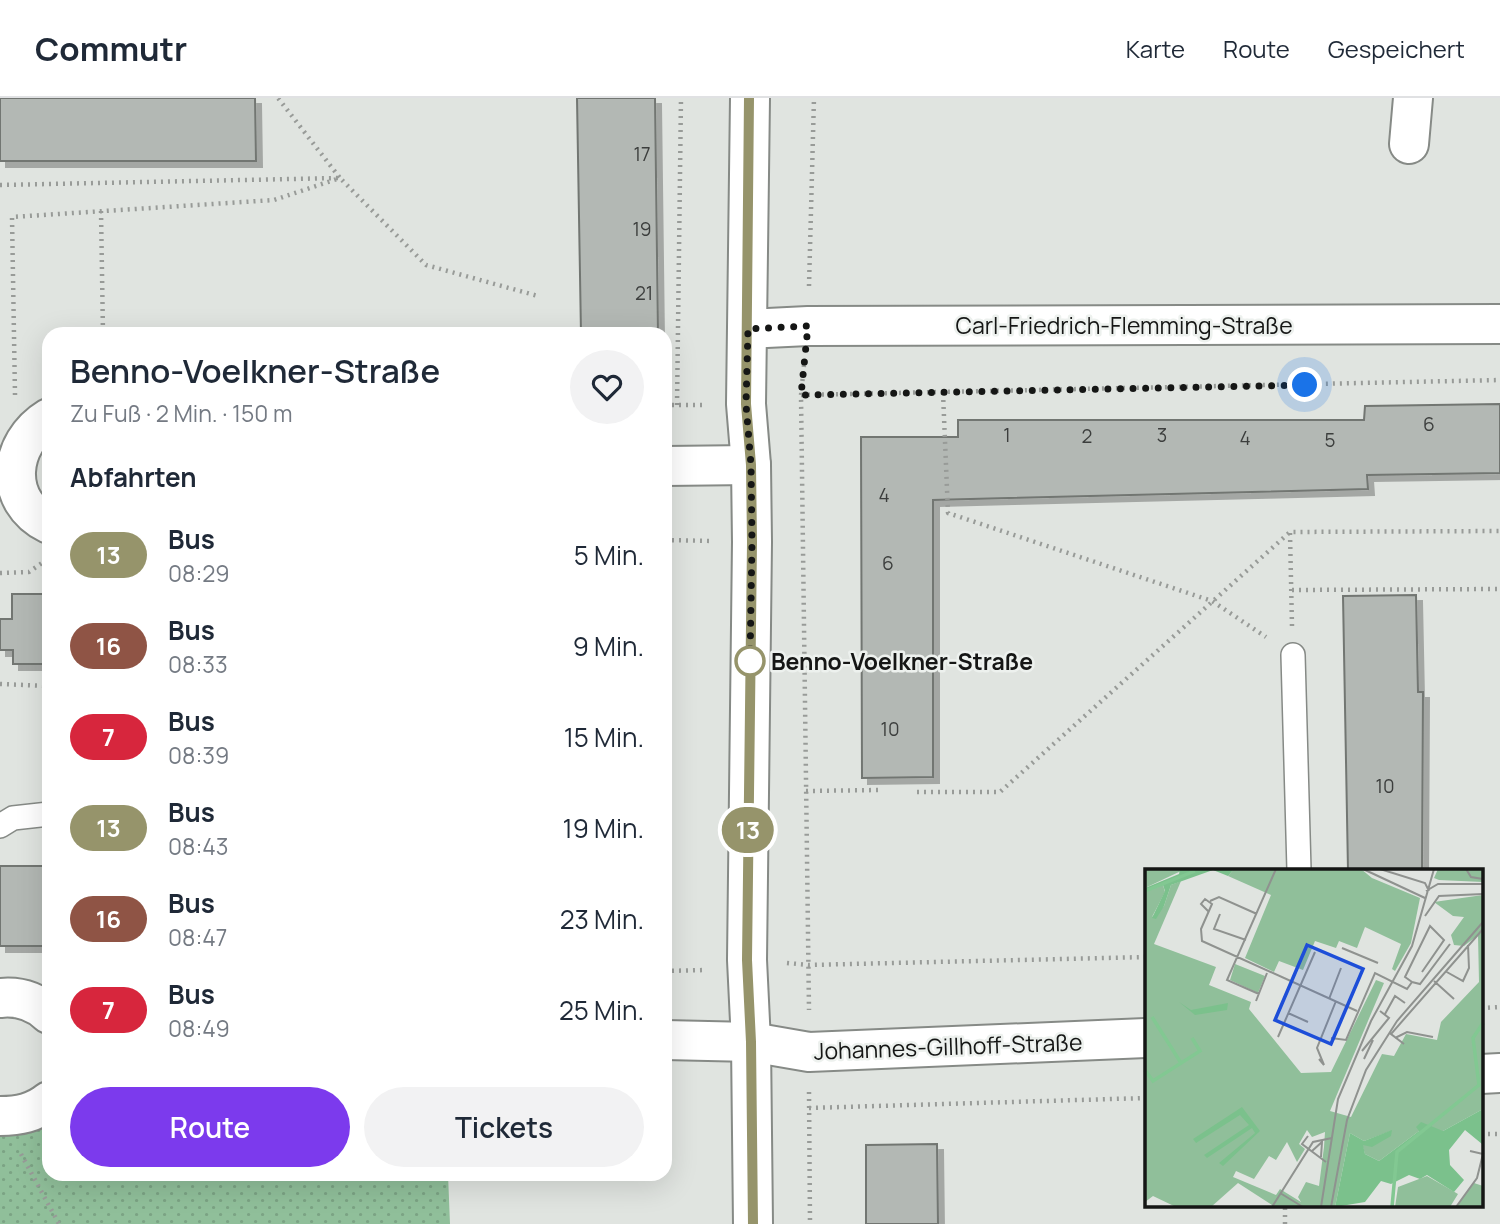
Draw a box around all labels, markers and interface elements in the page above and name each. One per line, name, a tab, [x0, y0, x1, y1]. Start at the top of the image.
text: Commutr	[35, 26, 187, 71]
text: Karte	[1126, 32, 1185, 65]
text: Route	[1223, 32, 1290, 65]
text: Gespeichert	[1328, 32, 1465, 65]
house number: 17	[634, 141, 650, 167]
house number: 19	[632, 216, 652, 242]
house number: 21	[635, 280, 653, 306]
street label: Carl-Friedrich-Flemming-Straße	[955, 309, 1293, 341]
text: Benno-Voelkner-Straße	[70, 348, 440, 393]
button: heart	[570, 350, 644, 424]
your location	[1287, 367, 1322, 402]
text: Zu Fuß · 2 Min. · 150 m	[70, 397, 293, 429]
house number: 6	[1423, 411, 1435, 437]
house number: 1	[1003, 422, 1011, 448]
house number: 3	[1157, 422, 1167, 448]
house number: 2	[1082, 423, 1092, 449]
house number: 4	[1239, 425, 1251, 451]
house number: 5	[1325, 427, 1336, 453]
text: Abfahrten	[70, 459, 197, 495]
house number: 4	[878, 482, 890, 508]
text: Bus	[168, 521, 215, 557]
text: 5 Min.	[574, 537, 644, 573]
text: 13	[96, 538, 121, 571]
house number: 6	[882, 550, 894, 576]
text: 08:29	[168, 557, 230, 589]
text: Bus	[168, 612, 215, 648]
text: 9 Min.	[573, 628, 644, 664]
text: 16	[96, 629, 121, 662]
place label: Benno-Voelkner-Straße	[771, 645, 1033, 677]
marker: Benno-Voelkner-Straße	[735, 646, 765, 676]
text: 08:33	[168, 648, 228, 680]
text: Bus	[168, 703, 215, 739]
house number: 10	[880, 716, 900, 742]
text: 15 Min.	[564, 719, 644, 755]
text: 7	[102, 720, 115, 753]
text: 08:39	[168, 739, 229, 771]
house number: 10	[1375, 773, 1395, 799]
text: Bus	[168, 794, 215, 830]
line badge: 13	[716, 807, 780, 853]
text: 19 Min.	[563, 810, 644, 846]
text: 13	[96, 811, 121, 844]
text: 13	[736, 813, 760, 846]
text: 08:43	[168, 830, 229, 862]
inset map	[1145, 869, 1482, 1206]
text: Bus	[168, 885, 215, 921]
text: 23 Min.	[560, 901, 644, 937]
text: 16	[96, 902, 121, 935]
text: 08:47	[168, 921, 227, 953]
text: Bus	[168, 976, 215, 1012]
text: 25 Min.	[559, 992, 644, 1028]
text: 7	[102, 993, 115, 1026]
text: 08:49	[168, 1012, 230, 1044]
street label: Johannes-Gillhoff-Straße	[813, 1025, 1083, 1067]
button: Route	[70, 1087, 350, 1167]
button: Tickets	[364, 1087, 644, 1167]

